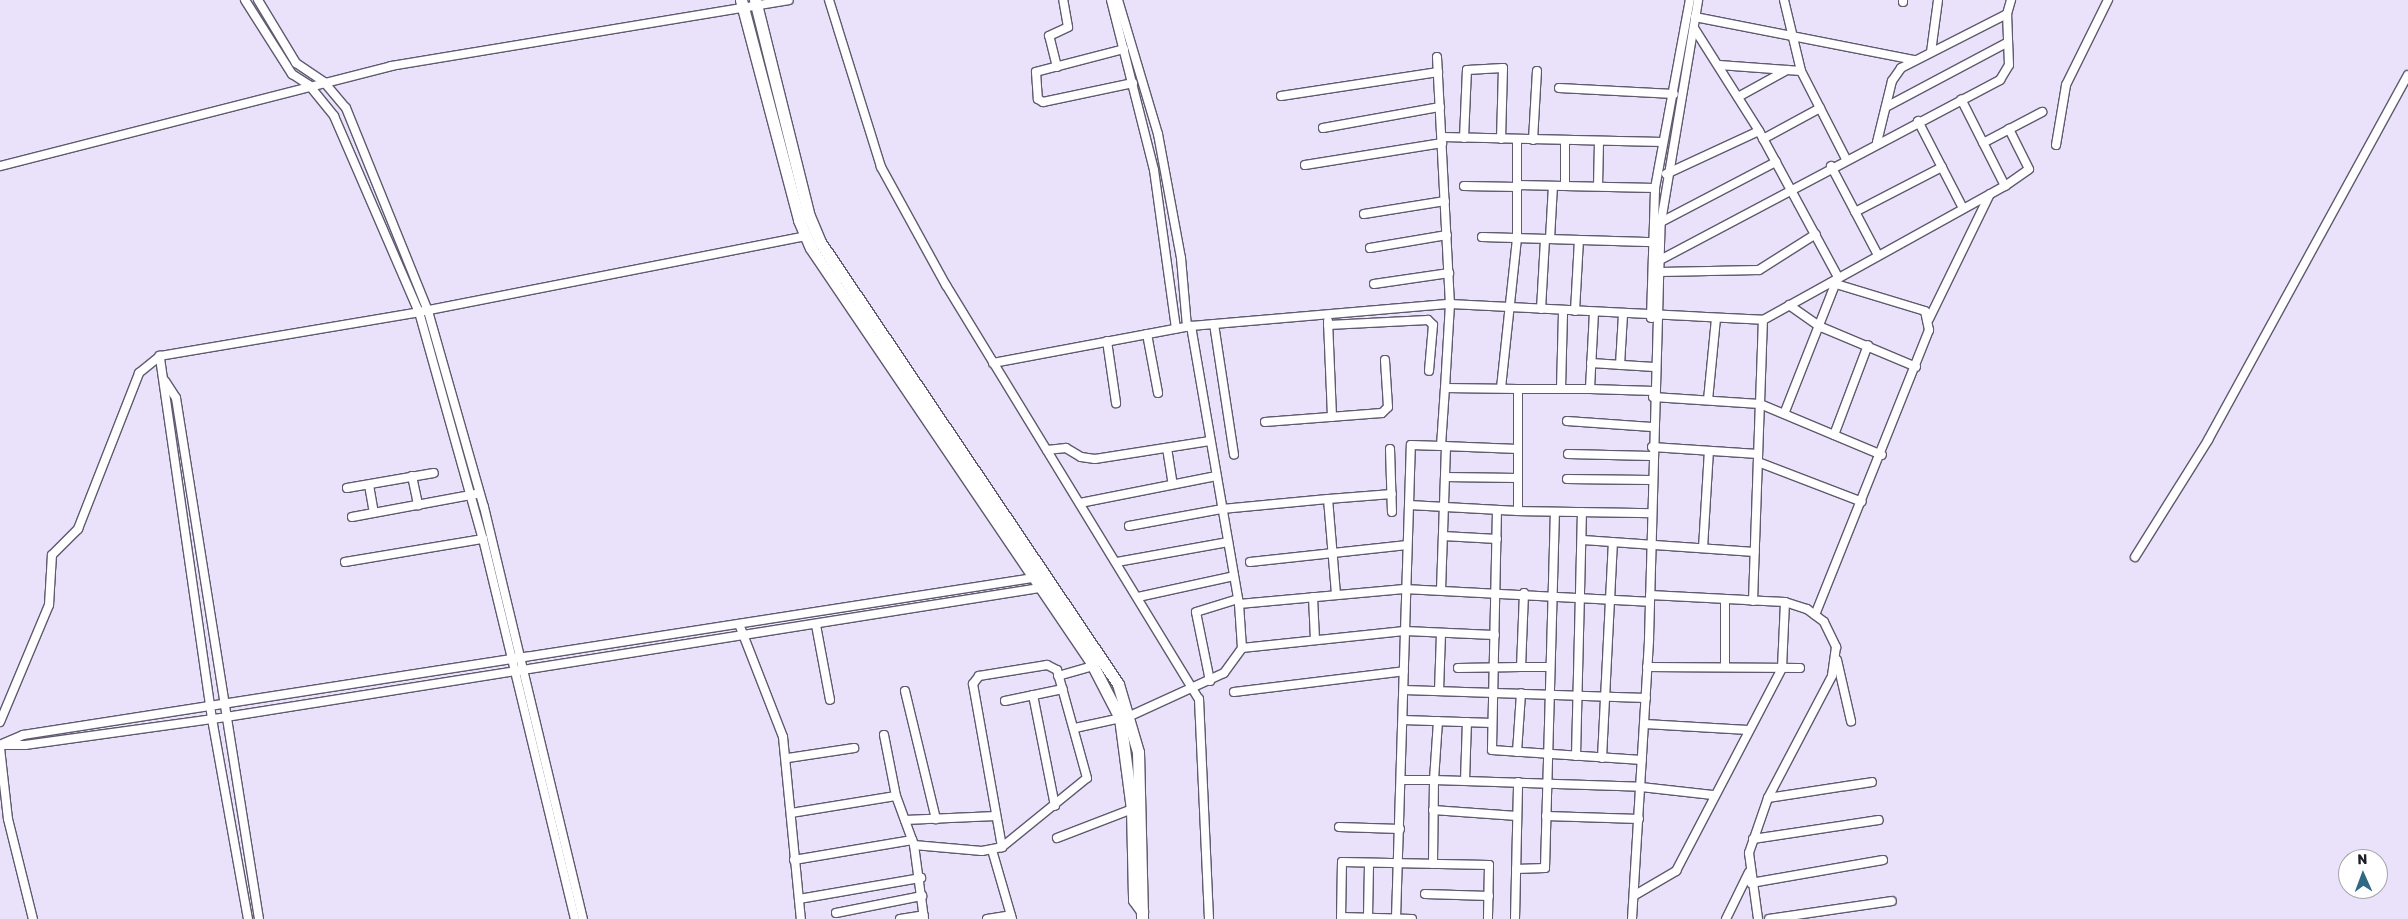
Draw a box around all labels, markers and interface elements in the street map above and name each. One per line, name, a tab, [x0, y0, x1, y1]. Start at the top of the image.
north arrow	[2338, 849, 2388, 899]
text: N	[2357, 851, 2368, 868]

